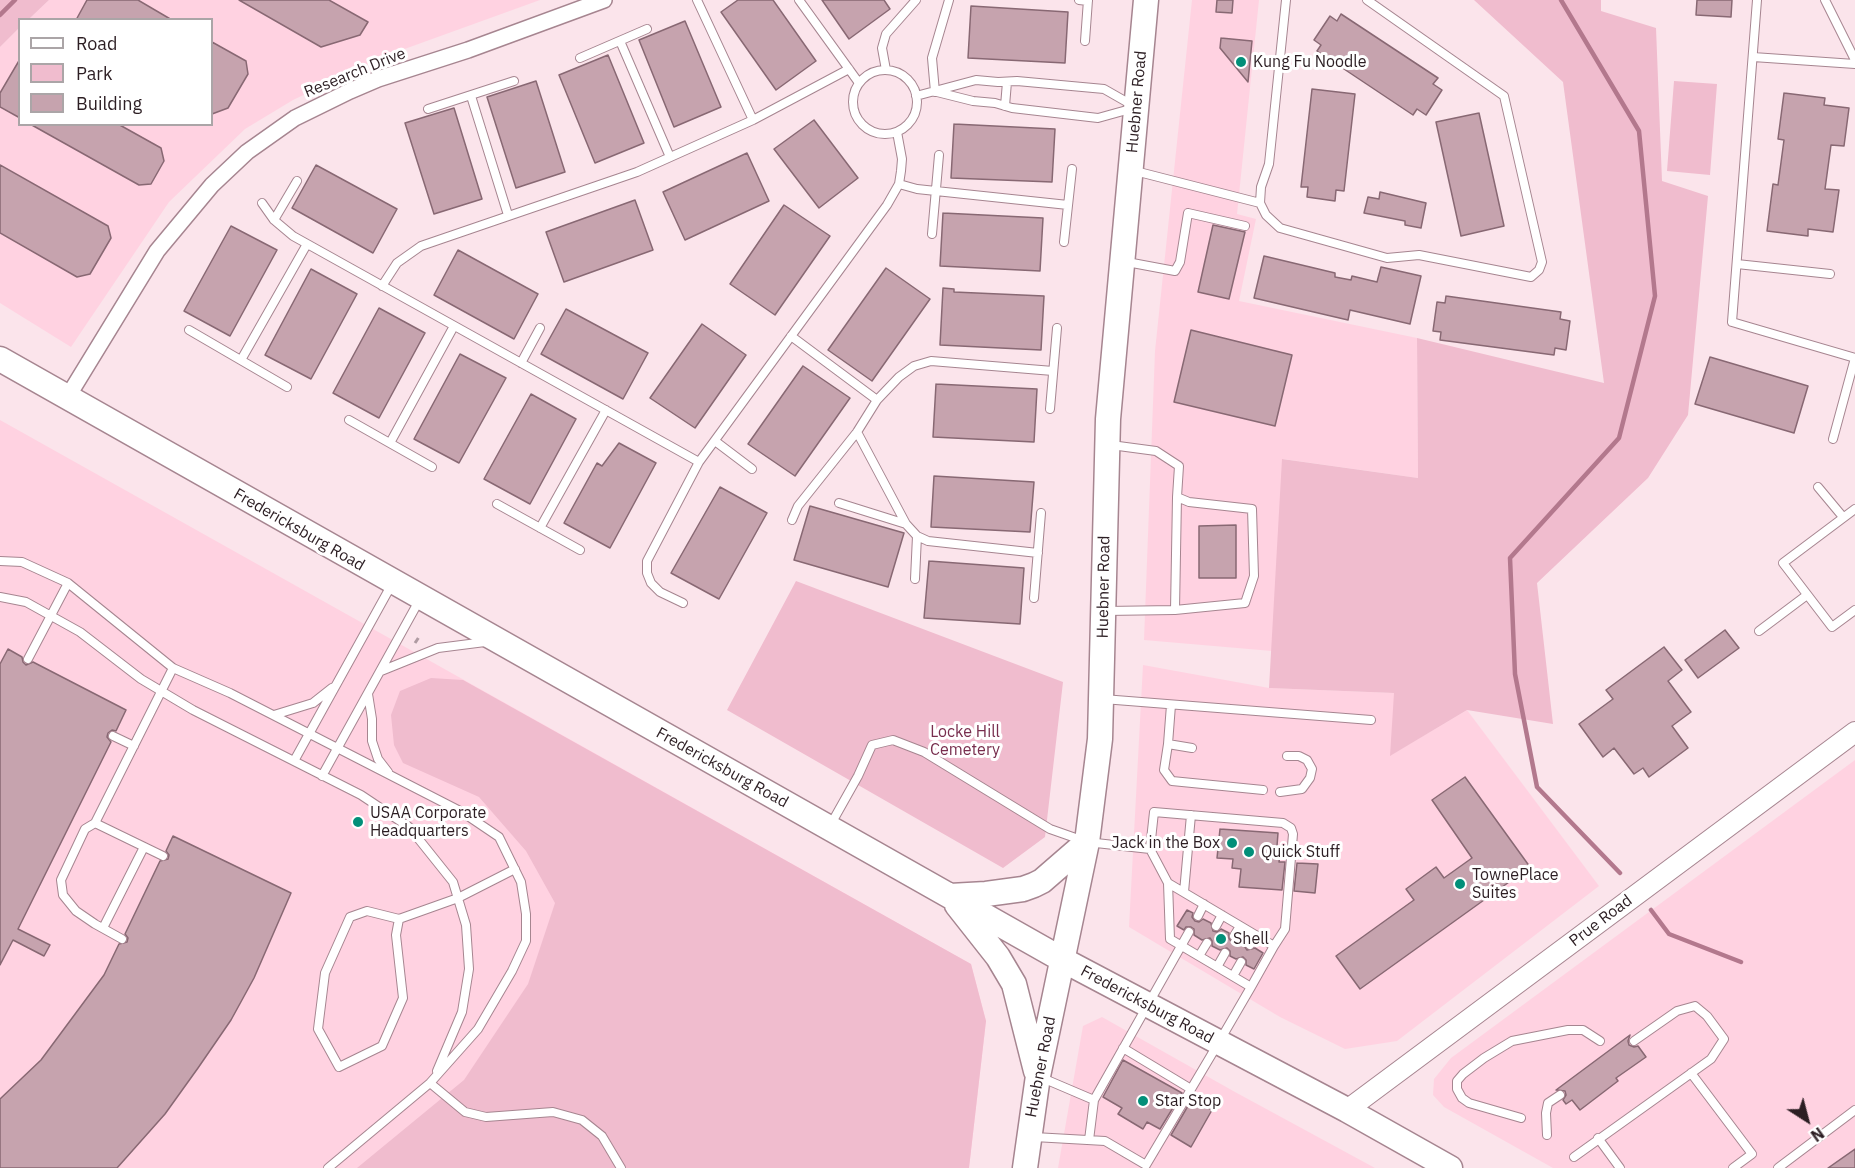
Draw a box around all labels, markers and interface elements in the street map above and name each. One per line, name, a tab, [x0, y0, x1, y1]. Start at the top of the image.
legend	[18, 18, 213, 126]
text: Road	[76, 32, 117, 55]
street label: Research Drive	[301, 44, 409, 102]
street label: Huebner Road	[1123, 50, 1151, 154]
place label: Kung Fu Noodle	[1253, 52, 1366, 72]
marker: Kung Fu Noodle	[1234, 55, 1248, 69]
text: Park	[76, 62, 112, 85]
text: Building	[76, 92, 142, 115]
street label: Fredericksburg Road	[230, 485, 368, 575]
street label: Huebner Road	[1094, 535, 1114, 639]
park label: Locke Hill Cemetery	[930, 722, 1000, 760]
street label: Fredericksburg Road	[653, 724, 791, 812]
place label: USAA Corporate Headquarters	[370, 803, 486, 841]
marker: USAA Corporate Headquarters	[351, 815, 365, 829]
place label: Jack in the Box	[1112, 833, 1220, 853]
marker: Jack in the Box	[1225, 836, 1239, 850]
place label: Quick Stuff	[1261, 842, 1340, 862]
marker: Quick Stuff	[1242, 845, 1256, 859]
place label: TownePlace Suites	[1472, 865, 1558, 903]
marker: TownePlace Suites	[1453, 877, 1467, 891]
street label: Prue Road	[1566, 891, 1636, 951]
place label: Shell	[1233, 929, 1269, 949]
marker: Shell	[1214, 932, 1228, 946]
street label: Fredericksburg Road	[1077, 962, 1217, 1048]
street label: Huebner Road	[1022, 1015, 1060, 1119]
north arrow	[1777, 1090, 1837, 1150]
place label: Star Stop	[1155, 1091, 1221, 1111]
marker: Star Stop	[1136, 1094, 1150, 1108]
text: N	[1807, 1123, 1828, 1146]

